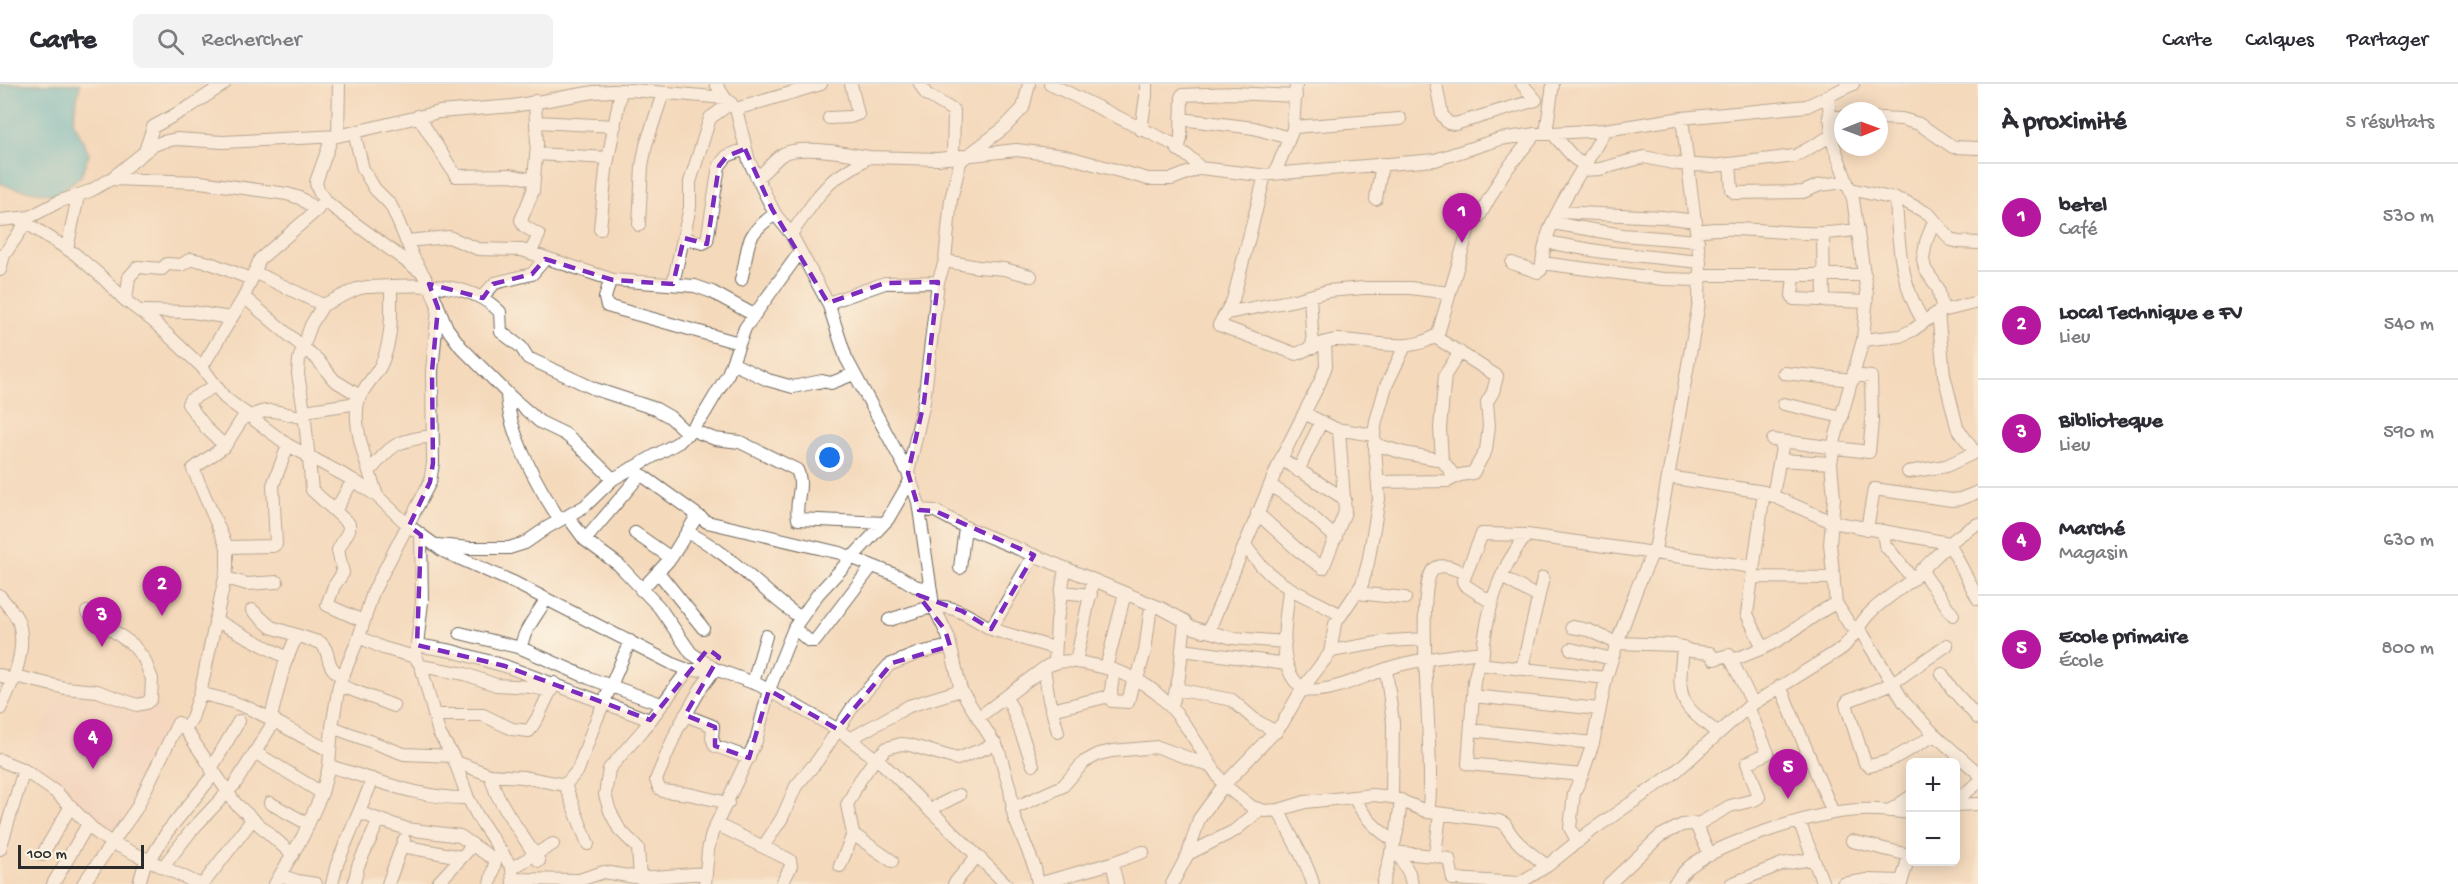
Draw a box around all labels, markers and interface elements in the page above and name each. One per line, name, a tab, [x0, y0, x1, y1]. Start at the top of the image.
search box	[133, 14, 553, 68]
text: Carte	[30, 25, 97, 58]
icon: search	[154, 25, 187, 58]
text: Rechercher	[202, 28, 301, 54]
text: Carte	[2162, 29, 2212, 54]
text: Calques	[2245, 29, 2314, 54]
text: Partager	[2347, 29, 2428, 54]
north arrow	[1834, 102, 1888, 156]
text: À proximité	[2002, 108, 2126, 139]
text: 5 résultats	[2345, 112, 2434, 135]
text: betel	[2059, 193, 2107, 219]
pin: 1	[1442, 194, 1482, 243]
text: 1	[2017, 206, 2026, 229]
text: 530 m	[2383, 206, 2434, 229]
text: Café	[2059, 219, 2097, 242]
text: Local Technique e FV	[2059, 301, 2243, 327]
text: 2	[2017, 314, 2026, 337]
text: 540 m	[2384, 314, 2434, 337]
text: Lieu	[2059, 327, 2090, 350]
text: Biblioteque	[2059, 409, 2163, 435]
text: 3	[2016, 422, 2027, 445]
text: 590 m	[2383, 422, 2434, 445]
text: Lieu	[2059, 435, 2090, 458]
your location	[815, 443, 844, 472]
text: Marché	[2059, 517, 2125, 543]
text: 4	[2017, 530, 2026, 553]
text: 630 m	[2383, 530, 2434, 553]
text: Magasin	[2059, 543, 2128, 566]
pin: 2	[142, 566, 182, 616]
pin: 3	[82, 598, 122, 647]
text: Ecole primaire	[2059, 625, 2188, 651]
text: 5	[2016, 638, 2027, 661]
text: 800 m	[2381, 638, 2434, 661]
text: École	[2059, 651, 2103, 674]
pin: 4	[74, 720, 112, 769]
pin: 5	[1768, 750, 1808, 799]
map controls	[1906, 758, 1960, 866]
button: +	[1906, 758, 1960, 812]
button: −	[1906, 812, 1960, 866]
scale bar	[18, 842, 144, 870]
text: 100 m	[27, 846, 67, 865]

